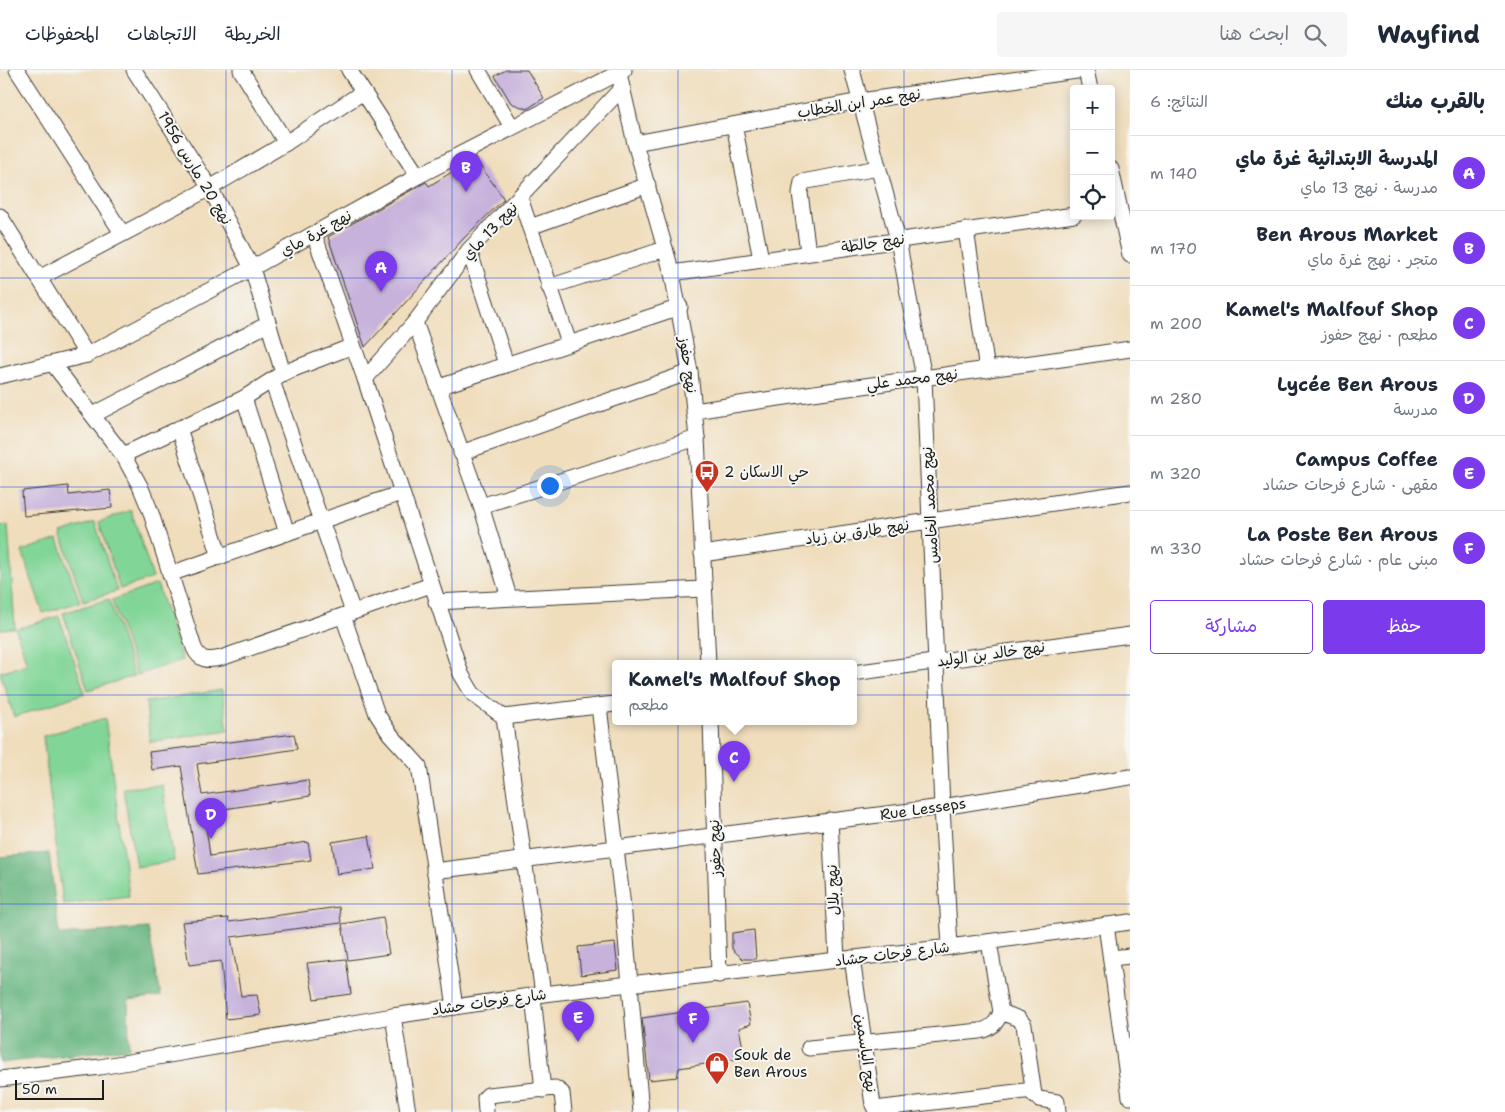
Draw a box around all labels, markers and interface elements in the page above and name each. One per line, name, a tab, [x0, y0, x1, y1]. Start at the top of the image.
search box	[997, 12, 1347, 57]
text: Wayfind	[1377, 19, 1480, 51]
text: ابحث هنا	[1219, 21, 1289, 46]
icon: search	[1301, 21, 1329, 49]
text: المحفوظات	[25, 22, 99, 46]
text: الاتجاهات	[127, 22, 197, 46]
text: الخريطة	[225, 22, 281, 46]
street label: نهج عمر ابن الخطاب	[796, 83, 922, 123]
map controls	[1070, 85, 1115, 220]
button: +	[1070, 85, 1115, 130]
text: بالقرب منك	[1386, 87, 1485, 115]
text: النتائج: 6	[1150, 91, 1208, 112]
street label: نهج 20 مارس 1956	[153, 108, 237, 228]
button: −	[1070, 130, 1115, 175]
text: المدرسة الابتدائية غرة ماي	[1236, 146, 1438, 171]
pin: B	[450, 151, 482, 192]
text: 140 m	[1150, 163, 1198, 184]
text: A	[1463, 163, 1475, 184]
button: locate	[1070, 175, 1115, 220]
text: مدرسة · نهج 13 ماي	[1300, 177, 1438, 198]
street label: نهج 13 ماي	[458, 198, 523, 265]
street label: نهج غرة ماي	[277, 205, 356, 262]
text: Ben Arous Market	[1256, 222, 1438, 247]
street label: نهج جالطة	[840, 229, 906, 257]
text: 170 m	[1150, 238, 1197, 259]
text: B	[1464, 238, 1474, 259]
text: متجر · نهج غرة ماي	[1307, 249, 1438, 270]
pin: A	[365, 251, 397, 292]
text: Kamel's Malfouf Shop	[1226, 297, 1438, 322]
text: 200 m	[1150, 313, 1202, 334]
text: C	[1464, 313, 1474, 334]
text: مطعم · نهج حفوز	[1322, 324, 1438, 345]
street label: نهج حفوز	[674, 335, 702, 394]
street label: نهج محمد علي	[865, 363, 959, 398]
text: Lycée Ben Arous	[1277, 372, 1438, 397]
text: 280 m	[1150, 388, 1202, 409]
text: D	[1463, 388, 1475, 409]
text: مدرسة	[1393, 399, 1438, 420]
street label: نهج محمد الخامس	[917, 446, 943, 564]
text: Campus Coffee	[1295, 447, 1438, 472]
bus stop icon: حي الاسكان 2	[694, 459, 720, 493]
place label: حي الاسكان 2	[724, 462, 809, 485]
text: 320 m	[1150, 463, 1201, 484]
text: E	[1464, 463, 1474, 484]
your location	[537, 473, 563, 499]
text: مقهى · شارع فرحات حشاد	[1263, 474, 1438, 495]
street label: نهج طارق بن زياد	[804, 515, 910, 549]
text: La Poste Ben Arous	[1247, 522, 1438, 547]
text: 330 m	[1150, 538, 1202, 559]
text: F	[1464, 538, 1474, 559]
text: مبنى عام · شارع فرحات حشاد	[1239, 549, 1438, 570]
button: مشاركة	[1150, 600, 1313, 654]
button: حفظ	[1323, 600, 1485, 654]
street label: نهج خالد بن الوليد	[936, 637, 1046, 671]
popup	[612, 660, 857, 725]
text: Kamel's Malfouf Shop	[628, 667, 841, 692]
text: مطعم	[628, 694, 669, 715]
pin: C	[718, 741, 750, 782]
street label: Rue Lesseps	[879, 793, 967, 825]
pin: D	[195, 798, 227, 839]
street label: نهج حفوز	[704, 819, 726, 878]
street label: نهج بلال	[822, 864, 844, 916]
street label: شارع فرحات حشاد	[833, 937, 951, 971]
street label: شارع فرحات حشاد	[430, 984, 548, 1020]
pin: E	[562, 1001, 594, 1042]
pin: F	[677, 1002, 709, 1043]
street label: نهج الياسمين	[851, 1012, 881, 1094]
place label: Souk de Ben Arous	[734, 1045, 807, 1082]
shop icon: Souk de Ben Arous	[704, 1051, 730, 1085]
scale bar	[15, 1077, 104, 1100]
text: 50 m	[22, 1080, 57, 1098]

